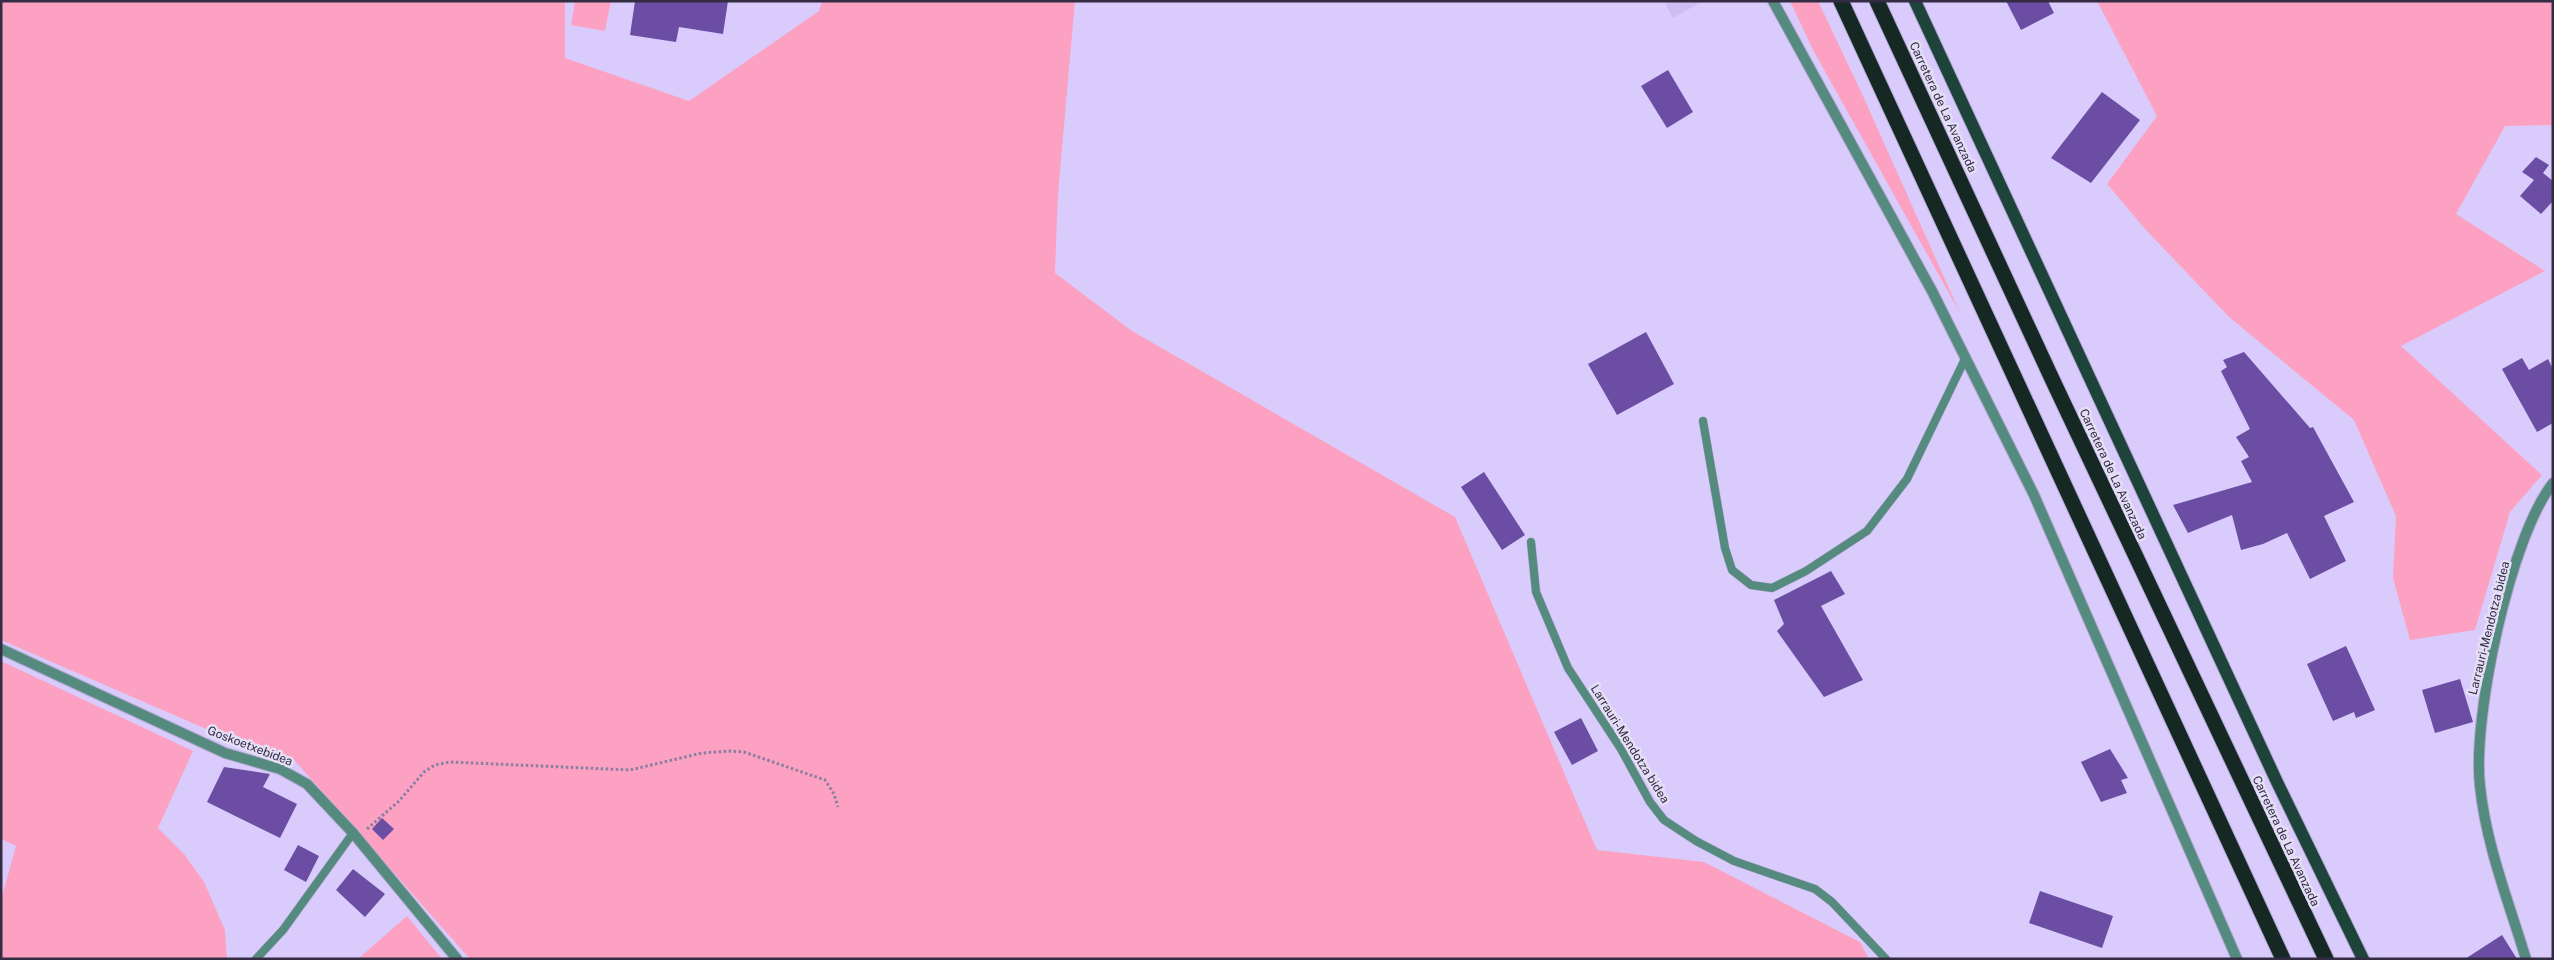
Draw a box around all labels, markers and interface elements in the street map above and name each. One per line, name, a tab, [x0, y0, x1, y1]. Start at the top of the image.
street label: Carretera de La Avanzada	[1907, 40, 1979, 174]
street label: Carretera de La Avanzada	[2077, 407, 2149, 541]
street label: Larrauri-Mendotza bidea	[2466, 560, 2512, 696]
street label: Larrauri-Mendotza bidea	[1588, 682, 1672, 806]
street label: Goskoetxebidea	[205, 723, 295, 769]
street label: Carretera de La Avanzada	[2250, 774, 2322, 908]

